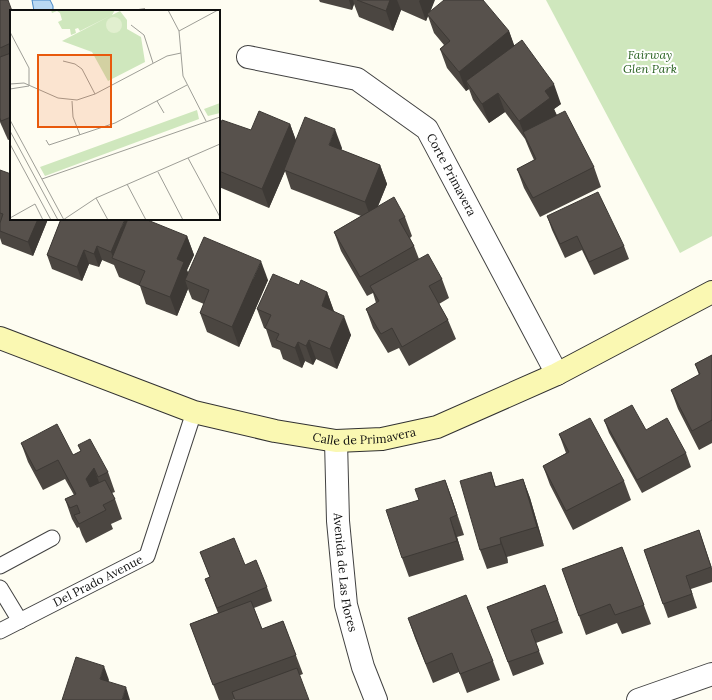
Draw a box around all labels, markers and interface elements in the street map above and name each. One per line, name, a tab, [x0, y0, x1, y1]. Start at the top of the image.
inset map	[10, 10, 220, 220]
park label: Fairway Glen Park	[623, 47, 677, 76]
street label: Corte Primavera	[424, 131, 480, 218]
street label: Calle de Primavera	[311, 424, 417, 448]
street label: Avenida de Las Flores	[331, 512, 361, 634]
street label: Del Prado Avenue	[50, 551, 146, 610]

